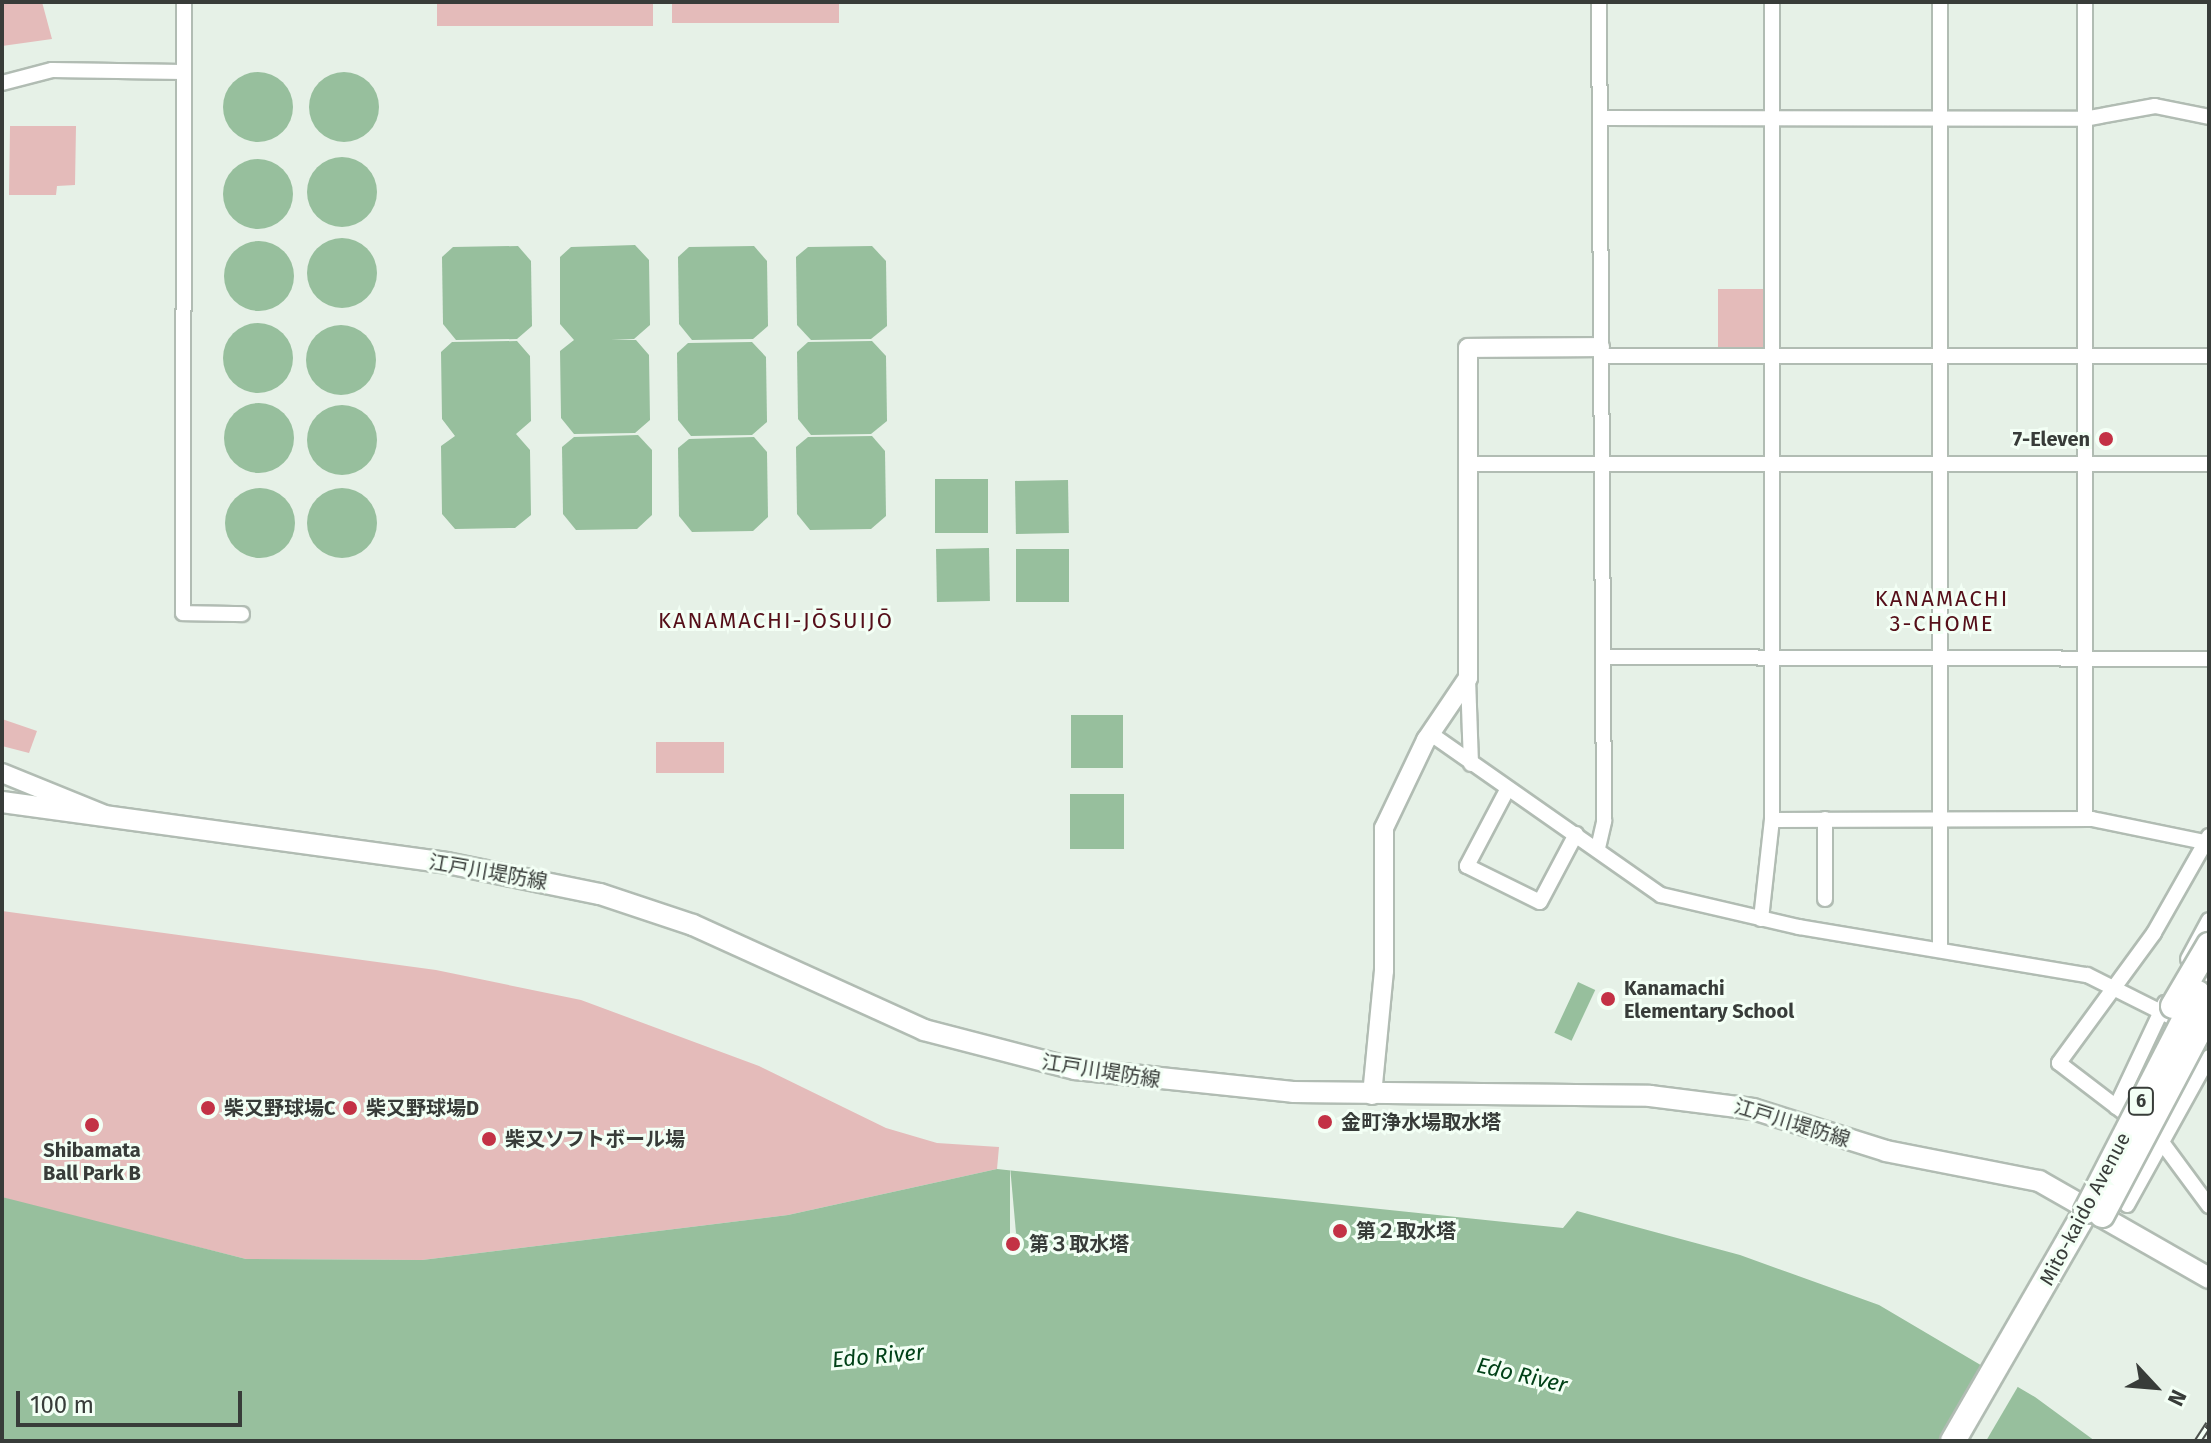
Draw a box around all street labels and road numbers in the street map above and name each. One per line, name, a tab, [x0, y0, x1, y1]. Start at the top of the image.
street label: 江戸川堤防線	[427, 850, 549, 894]
street label: 江戸川堤防線	[1040, 1050, 1162, 1092]
road number: 6	[2127, 1087, 2155, 1115]
street label: 江戸川堤防線	[1731, 1094, 1853, 1152]
street label: Mito-kaido Avenue	[2035, 1128, 2135, 1290]

